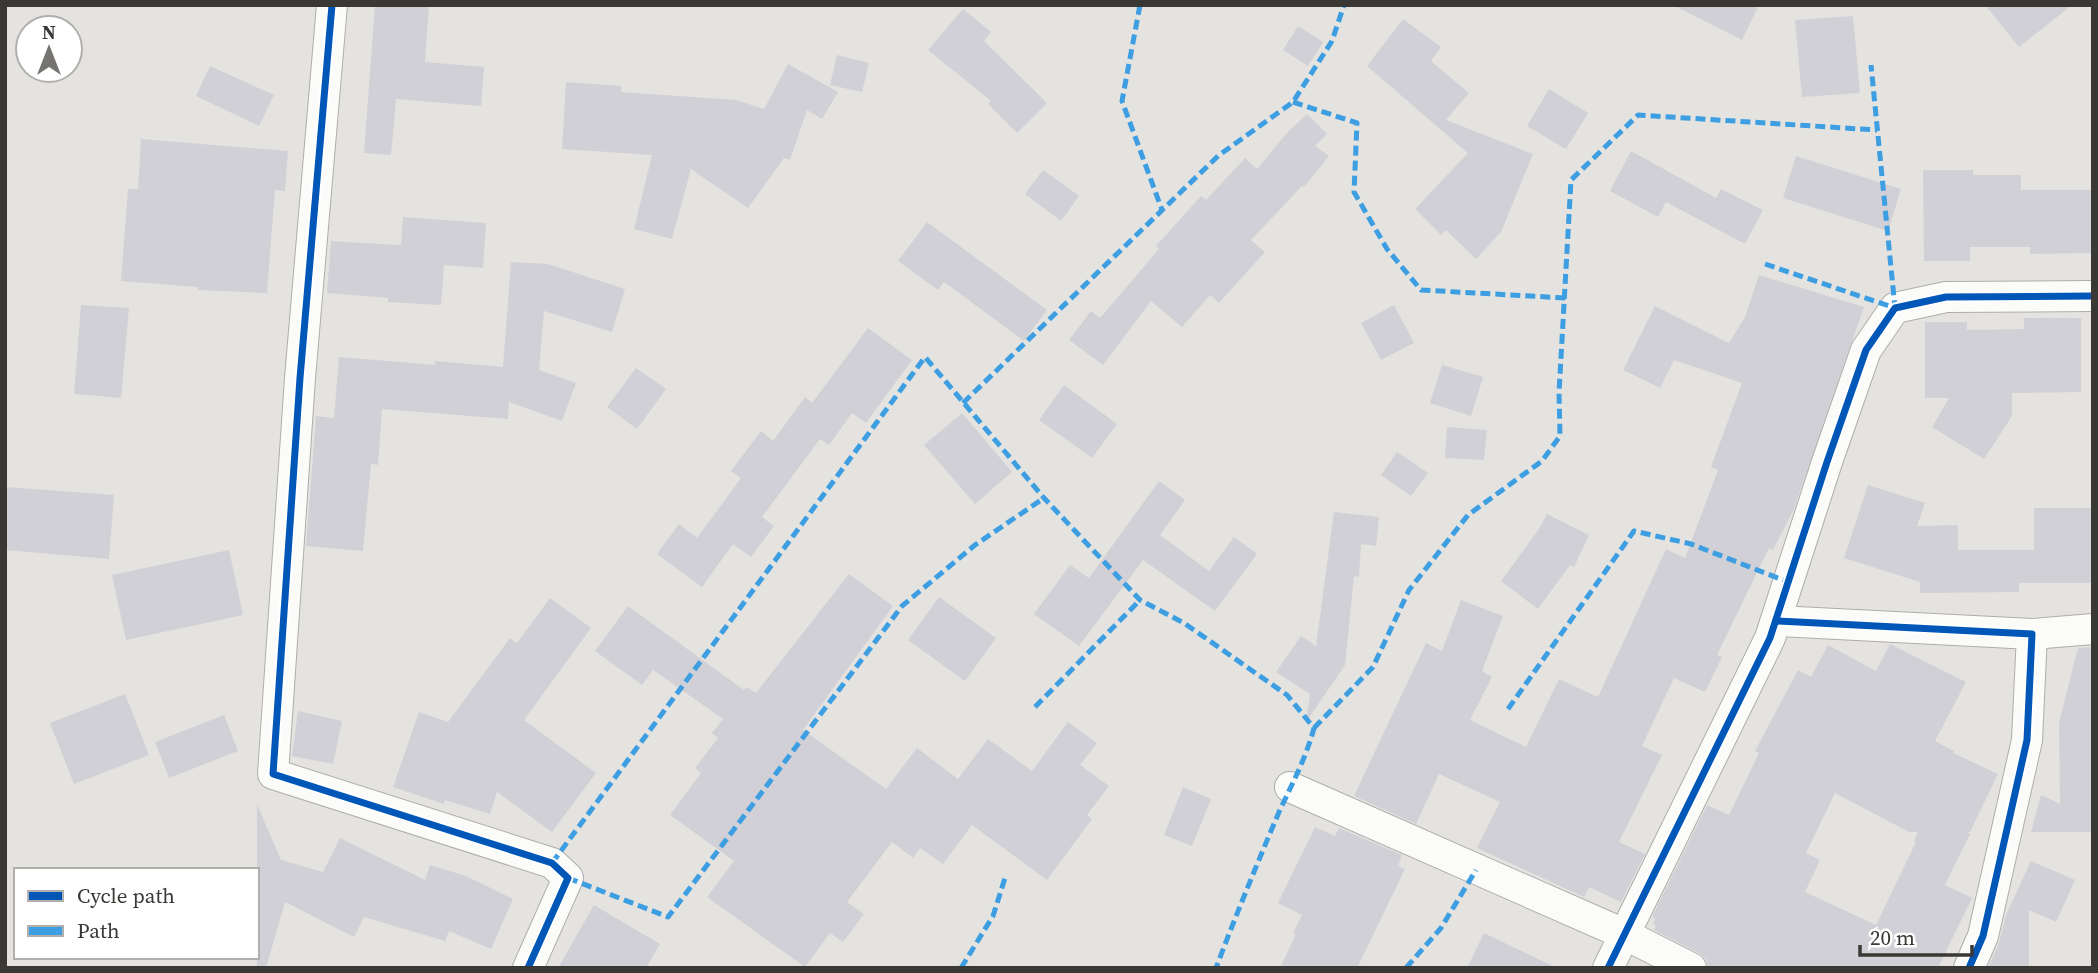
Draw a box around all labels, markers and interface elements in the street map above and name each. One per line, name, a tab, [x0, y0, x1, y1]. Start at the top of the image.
north arrow	[14, 14, 84, 84]
text: N	[42, 19, 56, 45]
legend	[14, 868, 259, 959]
text: Cycle path	[77, 881, 175, 910]
scale bar	[1860, 914, 1972, 958]
text: Path	[77, 916, 120, 945]
text: 20 m	[1870, 923, 1915, 952]

